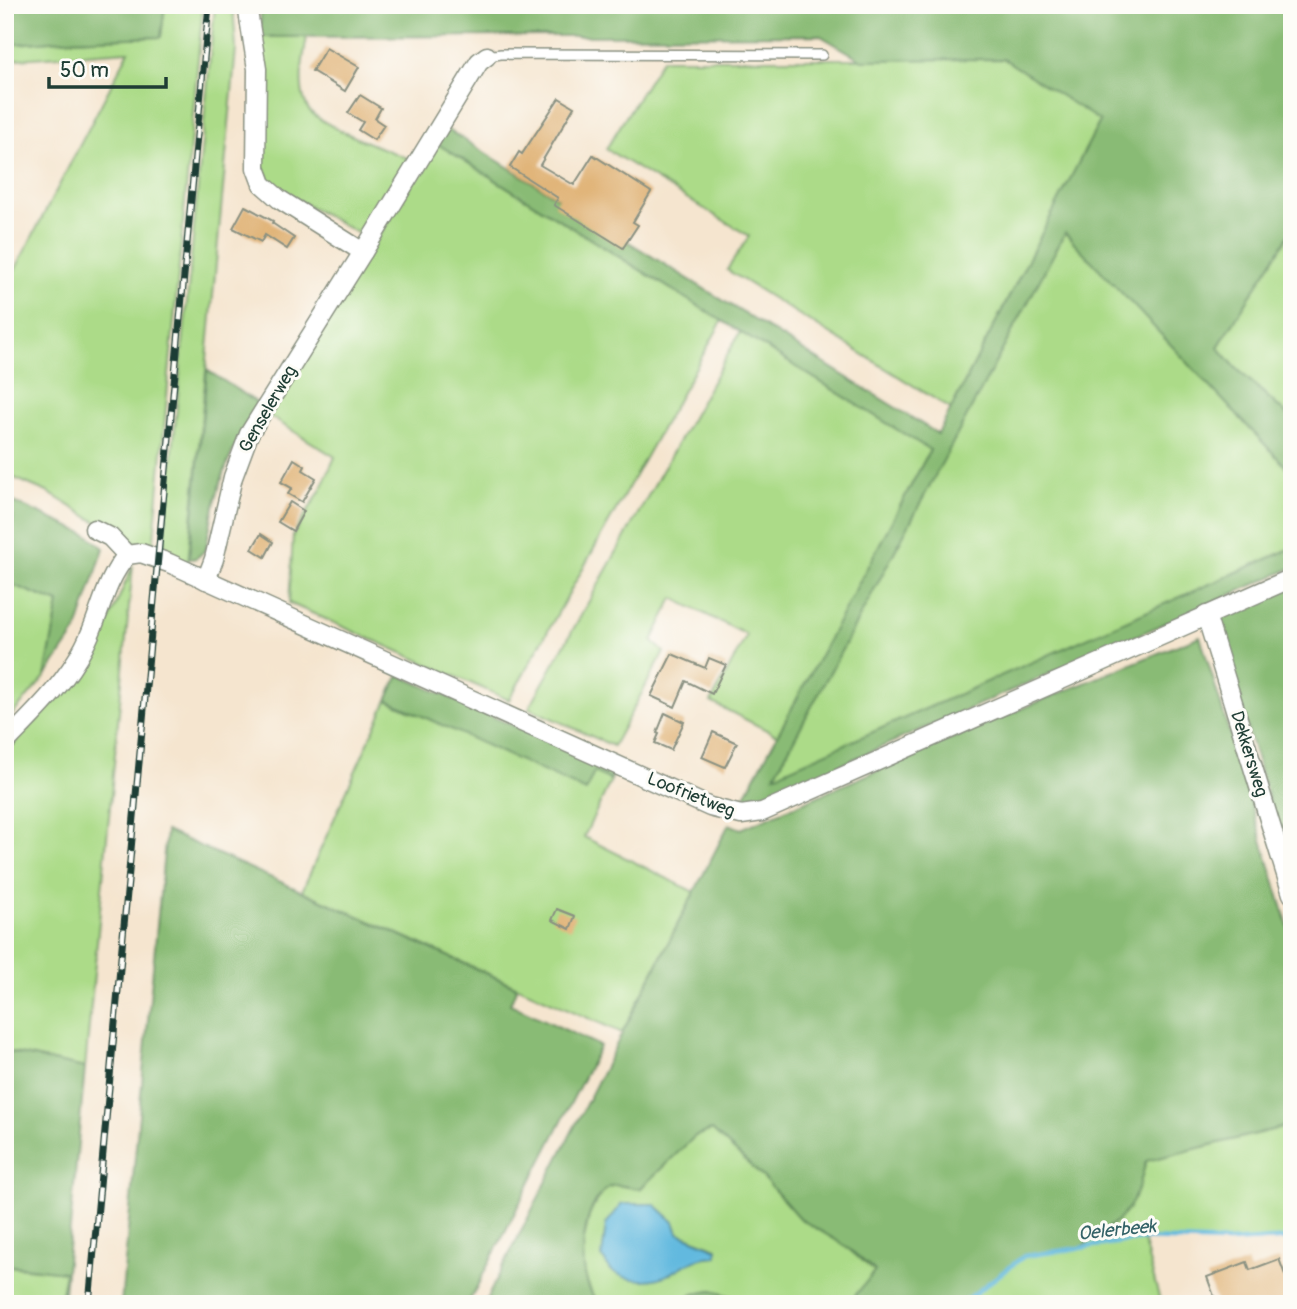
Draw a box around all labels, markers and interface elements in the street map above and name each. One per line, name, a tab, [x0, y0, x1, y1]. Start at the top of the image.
scale bar	[49, 46, 166, 90]
text: 50 m	[60, 57, 109, 84]
street label: Genselerweg	[234, 361, 302, 457]
street label: Dekkersweg	[1225, 708, 1273, 800]
street label: Loofrietweg	[644, 767, 738, 823]
water label: Oelerbeek	[1077, 1214, 1159, 1246]

